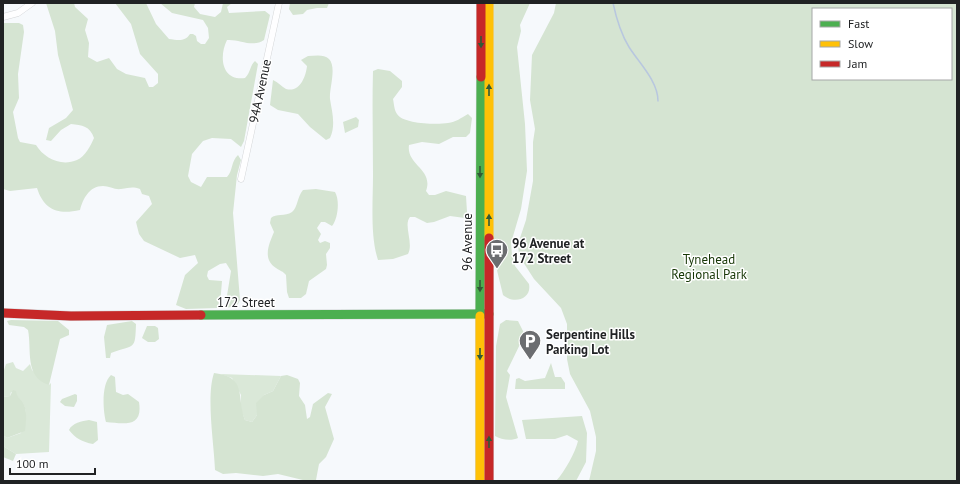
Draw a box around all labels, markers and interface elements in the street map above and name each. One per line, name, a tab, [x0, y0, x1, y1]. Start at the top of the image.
legend	[812, 8, 952, 80]
text: Fast	[848, 16, 869, 31]
one-way arrow	[478, 36, 484, 49]
text: Slow	[848, 36, 873, 51]
text: Jam	[847, 56, 867, 71]
street label: 94A Avenue	[245, 57, 275, 125]
one-way arrow	[486, 83, 492, 96]
one-way arrow	[477, 166, 483, 179]
street label: 96 Avenue	[459, 213, 476, 271]
one-way arrow	[486, 213, 492, 226]
place label: 96 Avenue at 172 Street	[512, 235, 585, 267]
bus stop icon: 96 Avenue at 172 Street	[484, 237, 510, 270]
park label: Tynehead Regional Park	[671, 251, 748, 283]
one-way arrow	[477, 280, 483, 293]
street label: 172 Street	[217, 294, 276, 311]
place label: Serpentine Hills Parking Lot	[546, 326, 635, 358]
parking icon: Serpentine Hills Parking Lot	[517, 328, 543, 361]
one-way arrow	[477, 348, 483, 361]
one-way arrow	[486, 435, 492, 448]
scale bar	[10, 450, 95, 476]
text: 100 m	[16, 456, 49, 471]

